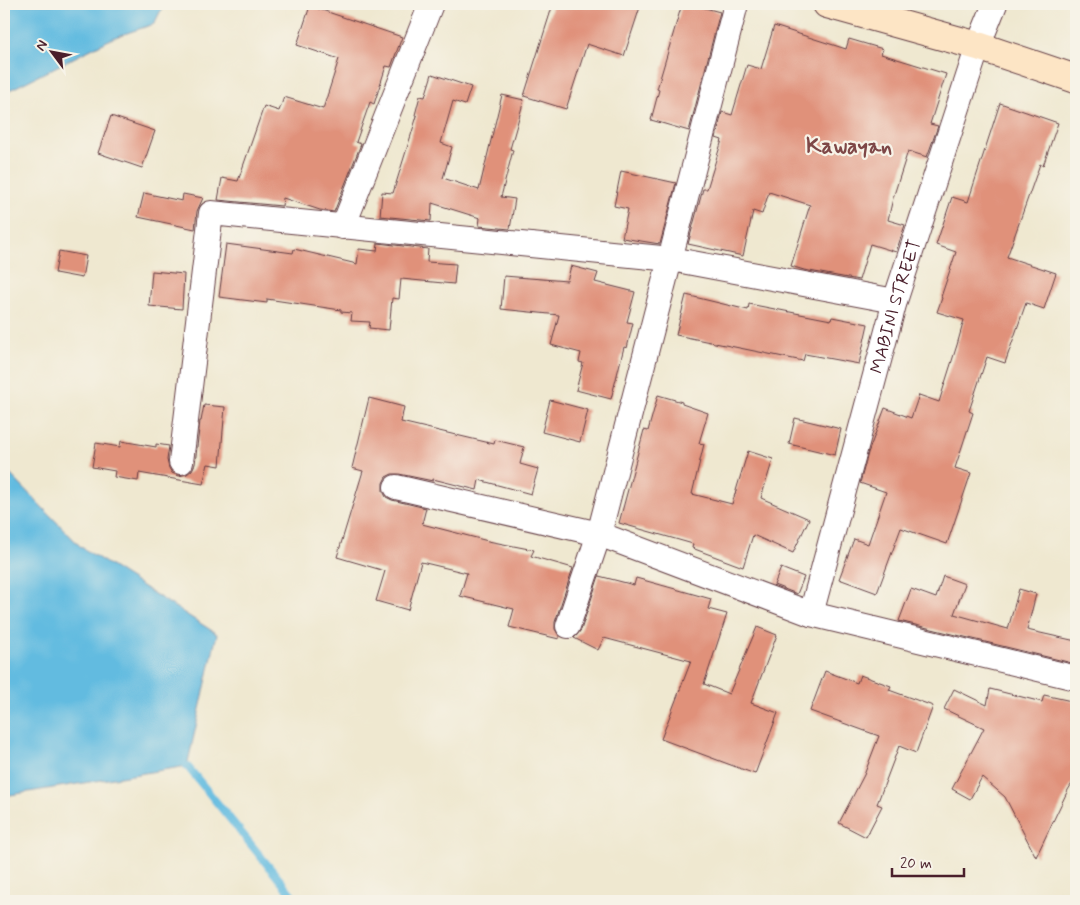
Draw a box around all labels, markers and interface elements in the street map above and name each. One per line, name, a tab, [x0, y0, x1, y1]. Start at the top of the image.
north arrow	[28, 28, 78, 78]
text: N	[32, 37, 52, 54]
district label: Kawayan	[806, 133, 892, 161]
street label: MABINI STREET	[865, 236, 927, 376]
scale bar	[892, 845, 965, 877]
text: 20 m	[900, 854, 932, 874]

